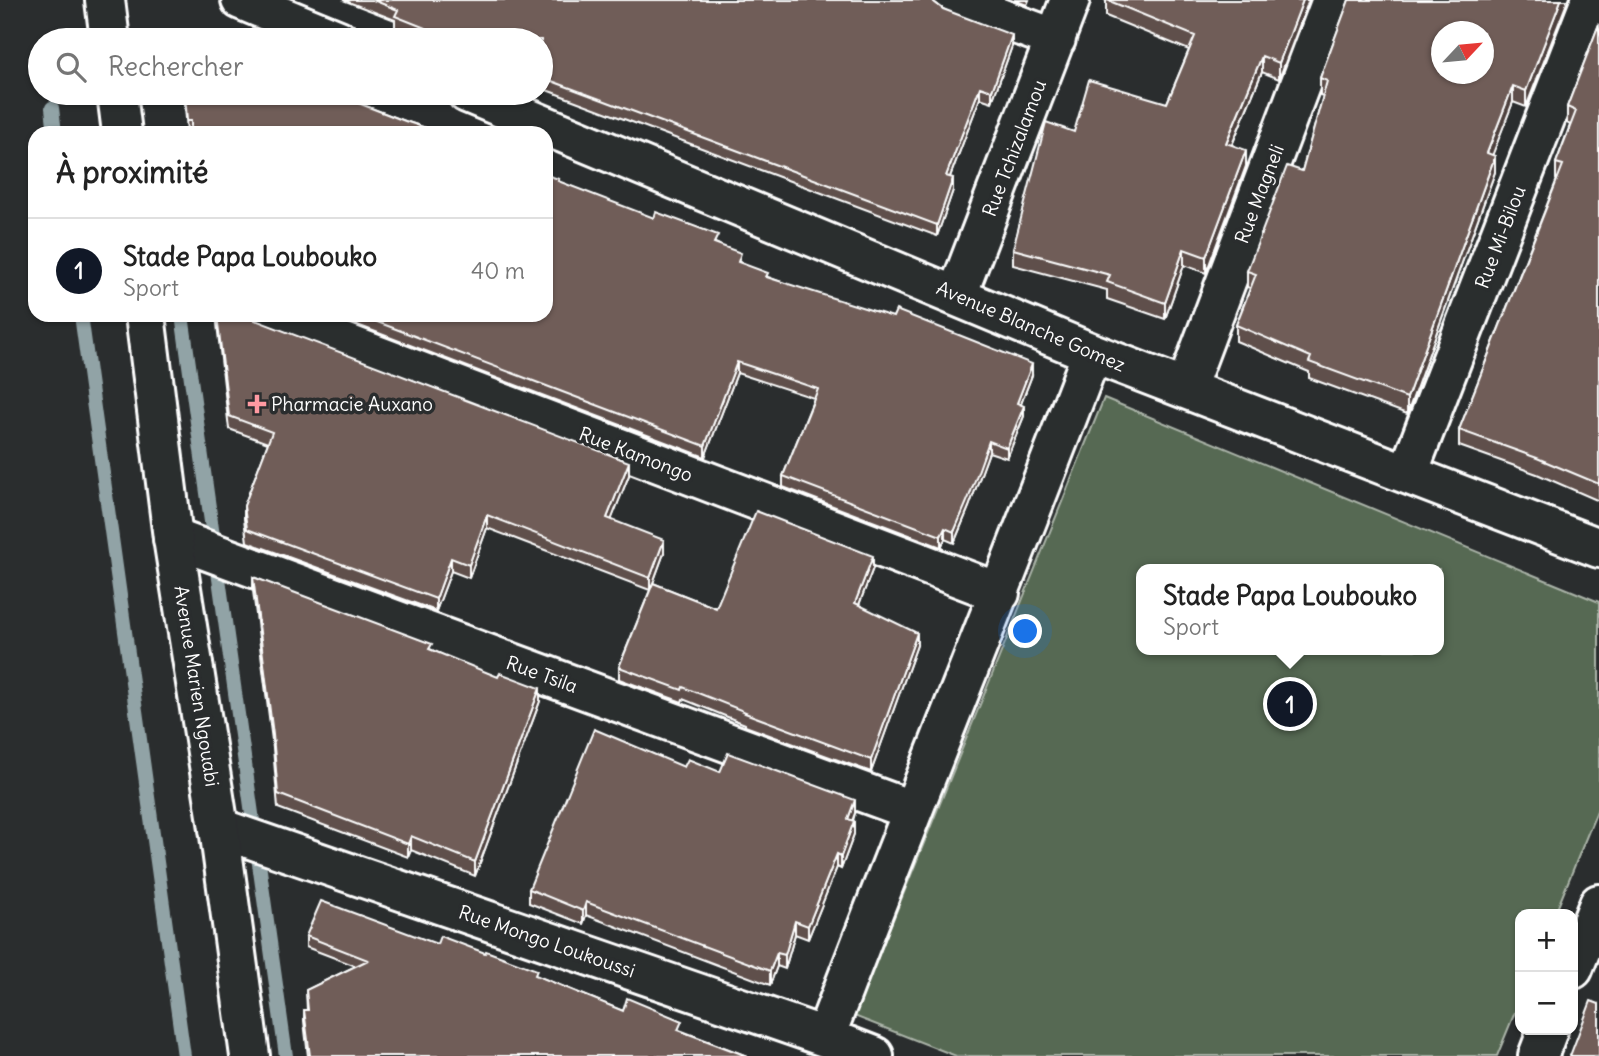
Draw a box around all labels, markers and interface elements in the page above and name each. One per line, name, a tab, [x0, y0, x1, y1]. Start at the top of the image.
north arrow	[1431, 21, 1494, 84]
search box	[28, 28, 553, 105]
icon: search	[52, 48, 90, 86]
text: Rechercher	[108, 50, 244, 83]
street label: Rue Tchizalamou	[977, 76, 1051, 220]
street label: Rue Magneli	[1229, 141, 1289, 247]
text: À proximité	[56, 153, 208, 191]
street label: Rue Mi-Bilou	[1469, 182, 1531, 292]
text: Stade Papa Loubouko	[123, 240, 377, 273]
text: 1	[74, 256, 84, 285]
text: 40 m	[471, 256, 525, 285]
text: Sport	[123, 273, 179, 302]
street label: Avenue Blanche Gomez	[933, 275, 1129, 377]
place label: Pharmacie Auxano	[271, 392, 433, 416]
marker: Pharmacie Auxano	[249, 396, 265, 412]
street label: Rue Kamongo	[576, 421, 696, 487]
popup	[1136, 564, 1444, 655]
text: Stade Papa Loubouko	[1163, 579, 1417, 612]
street label: Avenue Marien Ngouabi	[169, 584, 225, 788]
text: Sport	[1163, 612, 1219, 641]
your location	[1008, 614, 1042, 648]
street label: Rue Tsila	[503, 650, 581, 698]
pin: 1	[1267, 678, 1313, 730]
street label: Rue Mongo Loukoussi	[456, 900, 638, 982]
map controls	[1515, 909, 1578, 1035]
button: +	[1515, 909, 1578, 972]
button: −	[1515, 972, 1578, 1035]

